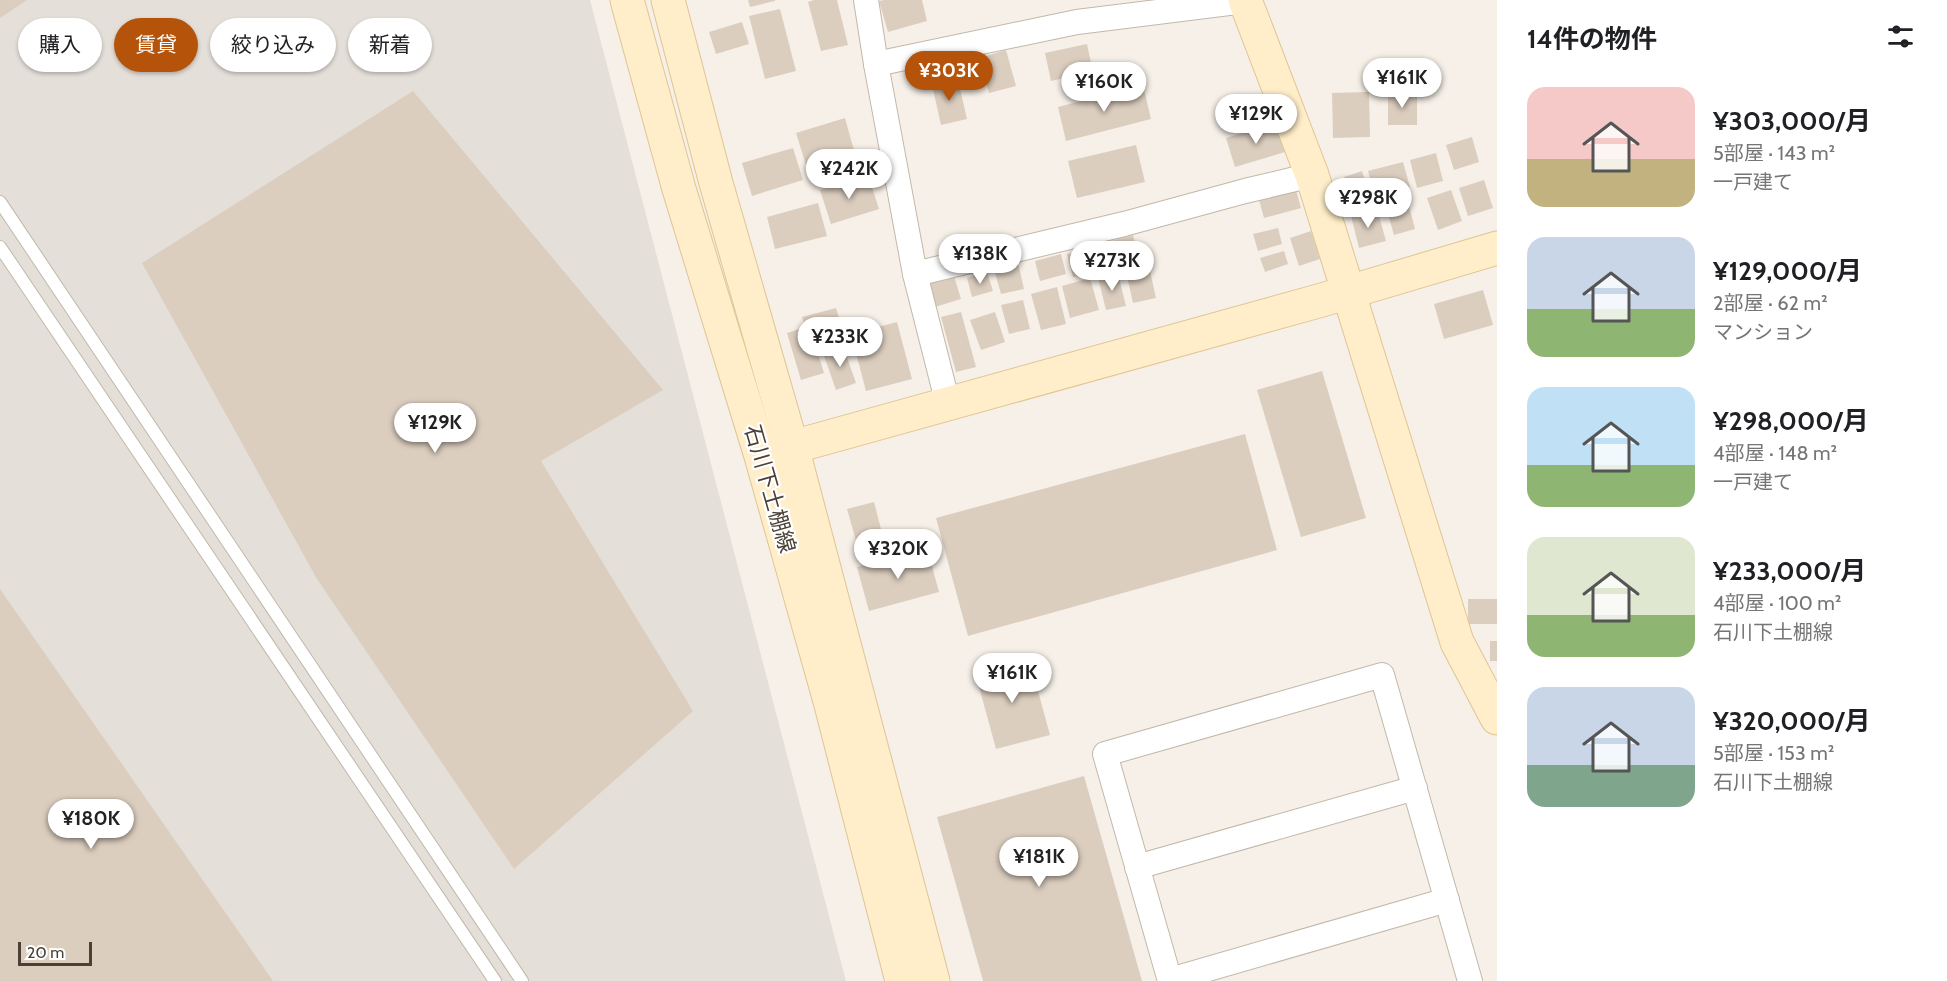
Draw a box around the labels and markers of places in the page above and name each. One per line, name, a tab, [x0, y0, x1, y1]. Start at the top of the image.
pin: ¥303K	[907, 51, 991, 102]
pin: ¥161K	[1360, 58, 1444, 109]
pin: ¥160K	[1062, 62, 1146, 113]
pin: ¥129K	[1214, 94, 1298, 145]
pin: ¥242K	[807, 149, 891, 200]
pin: ¥298K	[1326, 178, 1410, 229]
pin: ¥138K	[938, 234, 1022, 285]
pin: ¥273K	[1070, 241, 1154, 292]
pin: ¥233K	[798, 317, 882, 368]
pin: ¥129K	[393, 403, 477, 454]
pin: ¥320K	[856, 529, 940, 580]
pin: ¥161K	[970, 653, 1054, 704]
pin: ¥180K	[49, 799, 133, 850]
pin: ¥181K	[997, 837, 1081, 888]

